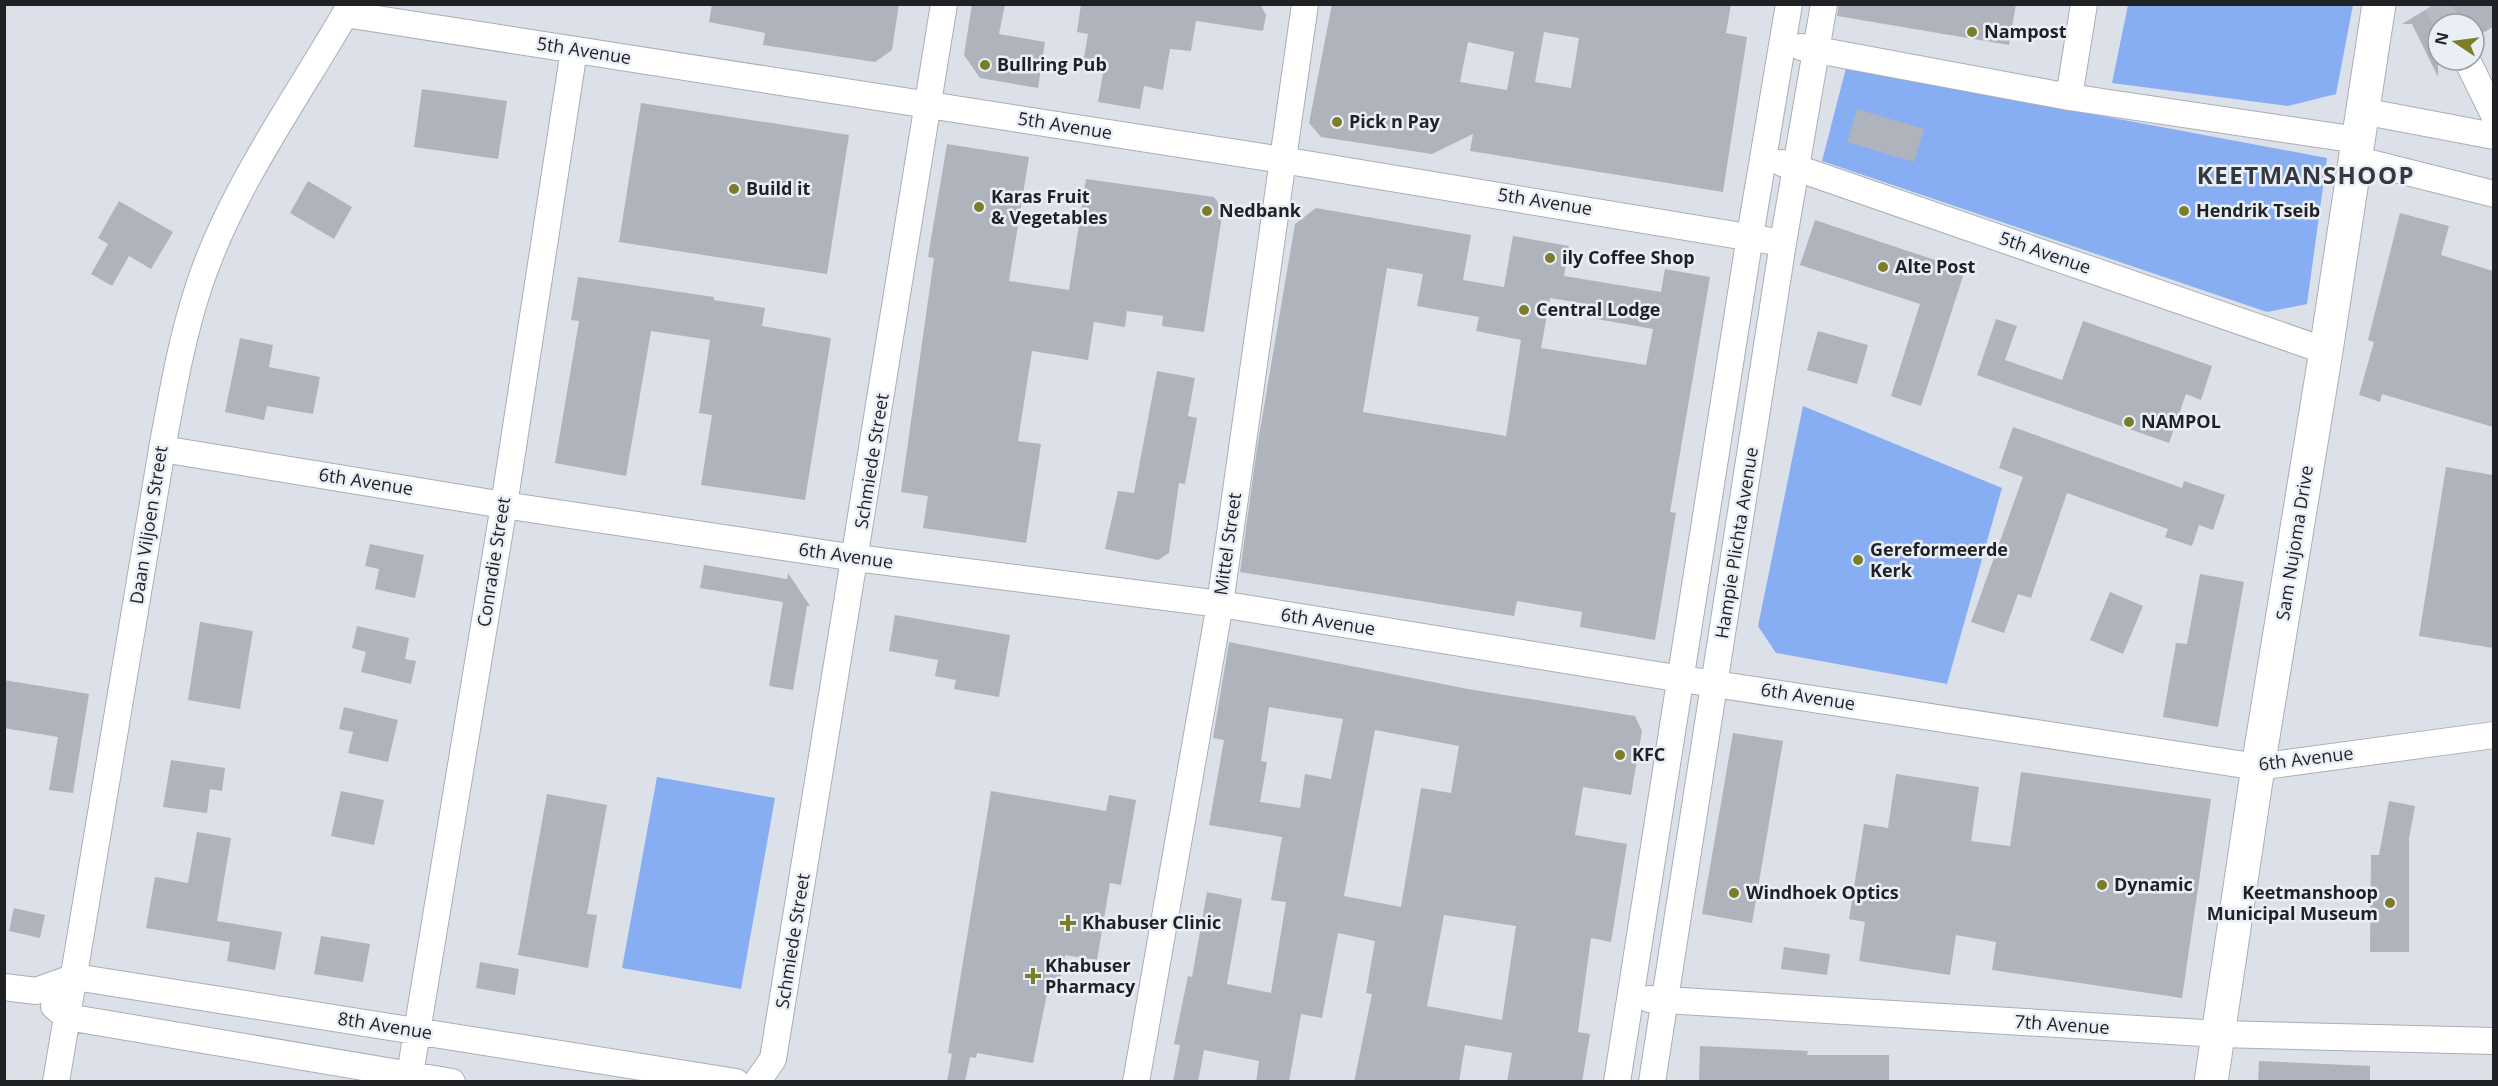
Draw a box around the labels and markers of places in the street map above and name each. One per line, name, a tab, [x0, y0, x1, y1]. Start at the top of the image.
place label: Nampost	[1984, 19, 2067, 43]
marker: Nampost	[1965, 25, 1979, 39]
place label: Bullring Pub	[997, 52, 1107, 76]
marker: Bullring Pub	[978, 58, 992, 72]
place label: Pick n Pay	[1349, 109, 1441, 133]
marker: Pick n Pay	[1330, 115, 1344, 129]
place label: Build it	[746, 176, 810, 200]
marker: Build it	[727, 182, 741, 196]
place label: Karas Fruit & Vegetables	[991, 184, 1108, 229]
place label: Nedbank	[1219, 198, 1302, 222]
place label: Hendrik Tseib	[2196, 198, 2320, 222]
marker: Karas Fruit & Vegetables	[972, 200, 986, 214]
marker: Nedbank	[1200, 204, 1214, 218]
marker: Hendrik Tseib	[2177, 204, 2191, 218]
place label: ily Coffee Shop	[1562, 245, 1695, 269]
marker: ily Coffee Shop	[1543, 251, 1557, 265]
place label: Alte Post	[1895, 254, 1975, 278]
marker: Alte Post	[1876, 260, 1890, 274]
place label: Central Lodge	[1536, 297, 1660, 321]
marker: Central Lodge	[1517, 303, 1531, 317]
place label: NAMPOL	[2141, 409, 2221, 433]
marker: NAMPOL	[2122, 415, 2136, 429]
place label: Gereformeerde Kerk	[1870, 537, 2008, 582]
marker: Gereformeerde Kerk	[1851, 553, 1865, 567]
place label: KFC	[1632, 742, 1665, 766]
marker: KFC	[1613, 748, 1627, 762]
place label: Dynamic	[2114, 872, 2193, 896]
marker: Dynamic	[2095, 878, 2109, 892]
place label: Windhoek Optics	[1746, 880, 1899, 904]
place label: Keetmanshoop Municipal Museum	[2207, 880, 2378, 925]
marker: Windhoek Optics	[1727, 886, 1741, 900]
marker: Keetmanshoop Municipal Museum	[2383, 896, 2397, 910]
place label: Khabuser Clinic	[1082, 910, 1221, 934]
marker: Khabuser Clinic	[1059, 914, 1077, 932]
place label: Khabuser Pharmacy	[1045, 953, 1136, 998]
marker: Khabuser Pharmacy	[1026, 969, 1040, 983]

